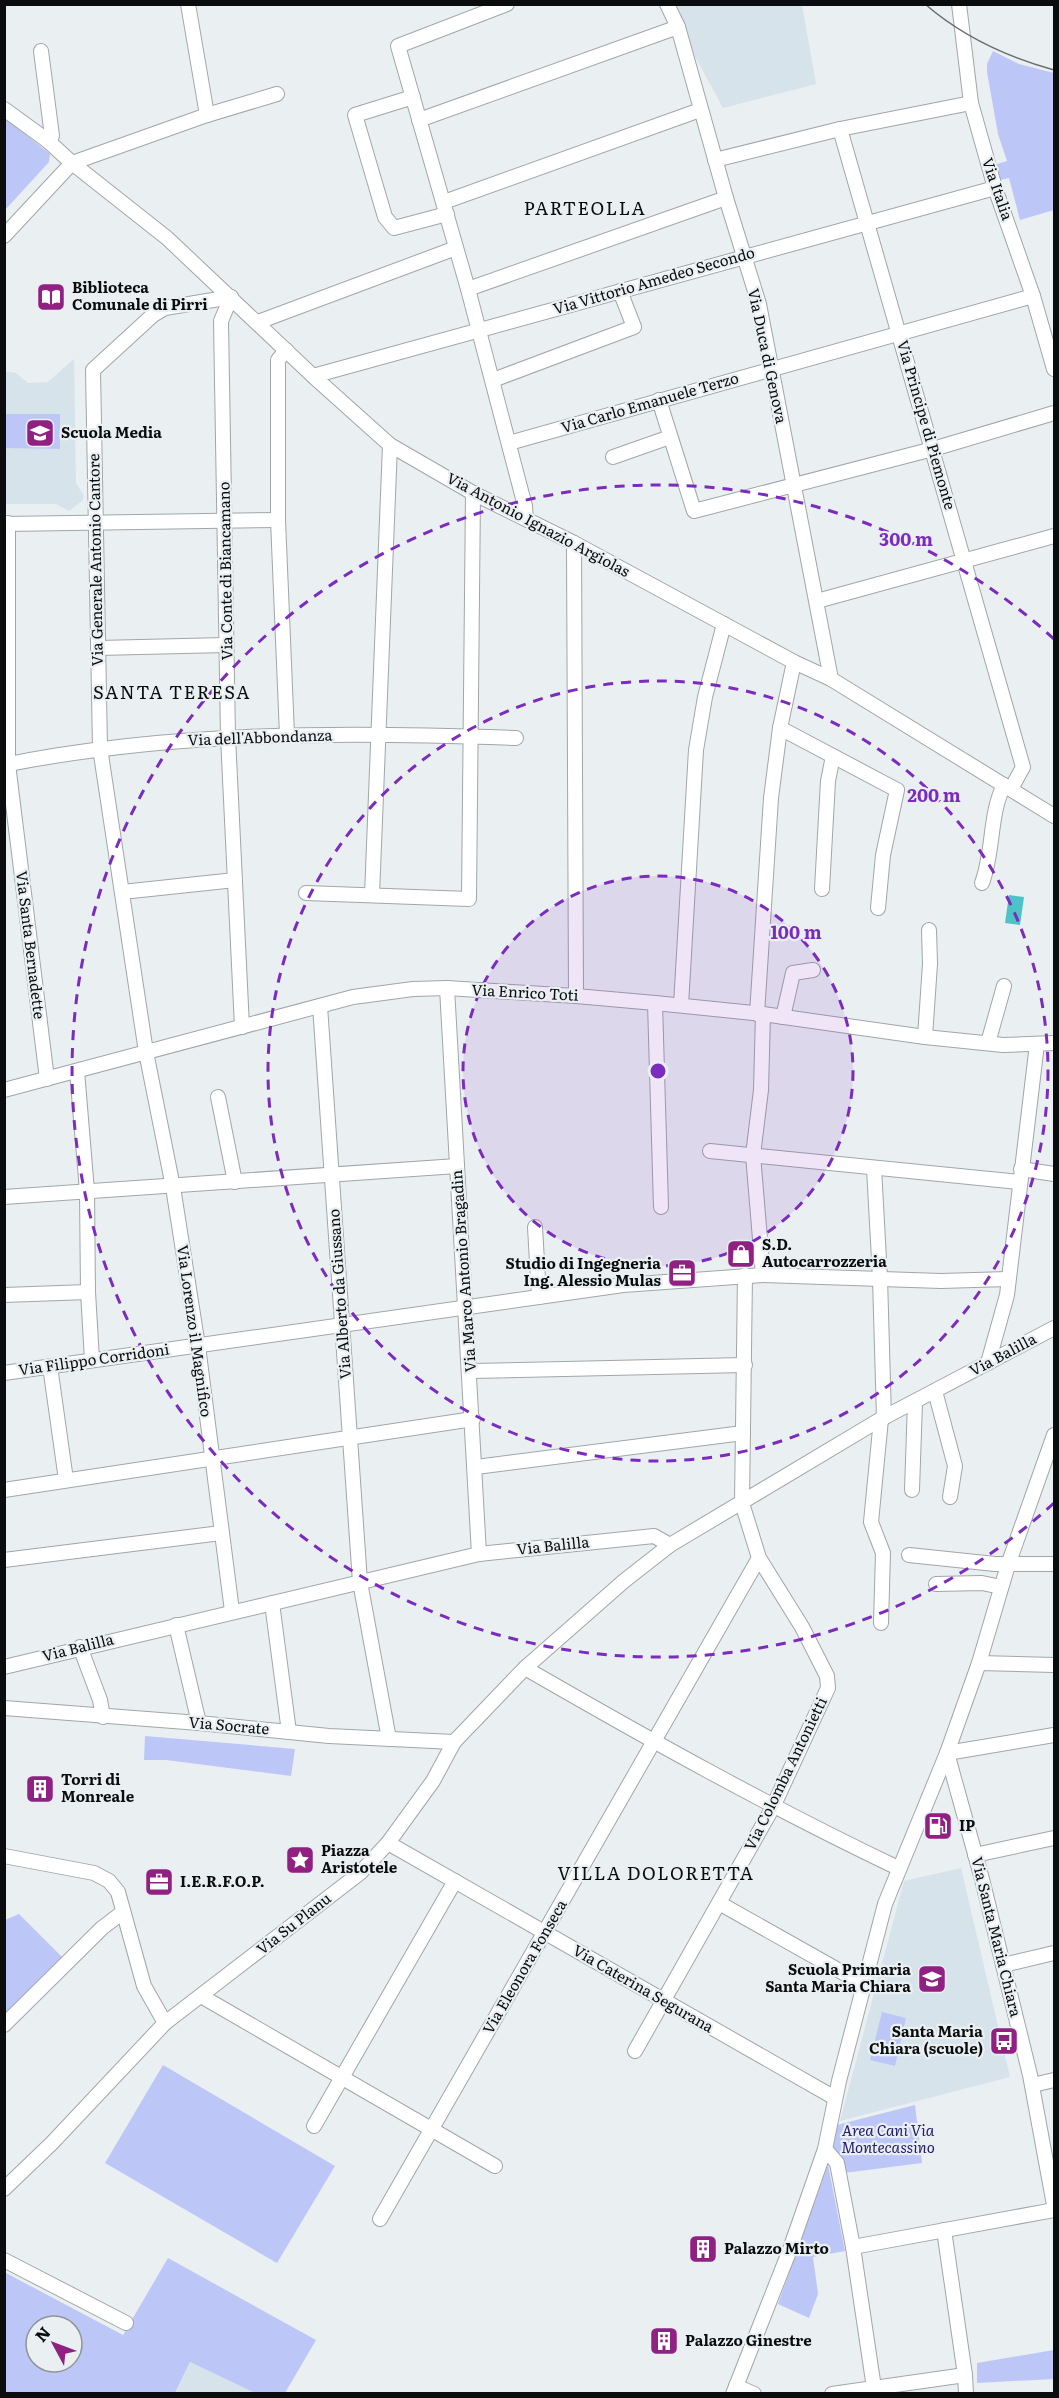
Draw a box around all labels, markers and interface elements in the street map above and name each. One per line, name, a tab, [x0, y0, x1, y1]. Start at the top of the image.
street label: Via Italia	[977, 154, 1020, 224]
district label: PARTEOLLA	[524, 194, 646, 221]
street label: Via Vittorio Amedeo Secondo	[550, 240, 757, 319]
place label: Biblioteca Comunale di Pirri	[72, 275, 208, 315]
library icon: Biblioteca Comunale di Pirri	[35, 281, 67, 313]
street label: Via Duca di Genova	[743, 286, 794, 426]
street label: Via Principe di Piemonte	[892, 337, 963, 512]
street label: Via Carlo Emanuele Terzo	[558, 365, 741, 438]
school or university icon: Scuola Media	[24, 417, 56, 449]
place label: Scuola Media	[61, 420, 162, 443]
street label: Via Generale Antonio Cantore	[81, 453, 108, 667]
street label: Via Antonio Ignazio Argiolas	[443, 465, 635, 582]
street label: Via Conte di Biancamano	[211, 481, 238, 661]
text: 300 m	[879, 525, 933, 552]
district label: SANTA TERESA	[93, 678, 251, 705]
street label: Via dell'Abbondanza	[187, 722, 334, 751]
text: 200 m	[907, 781, 961, 808]
street label: Via Santa Bernadette	[11, 869, 52, 1020]
text: 100 m	[770, 918, 822, 945]
street label: Via Enrico Toti	[471, 977, 579, 1006]
centre of rings	[648, 1061, 668, 1081]
street label: Via Marco Antonio Bragadin	[444, 1169, 481, 1373]
street label: Via Alberto da Giussano	[321, 1208, 356, 1380]
place label: S.D. Autocarrozzeria	[762, 1232, 887, 1272]
shop icon: S.D. Autocarrozzeria	[725, 1238, 757, 1270]
street label: Via Lorenzo il Magnifico	[172, 1243, 219, 1419]
place label: Studio di Ingegneria Ing. Alessio Mulas	[506, 1251, 662, 1291]
office icon: Studio di Ingegneria Ing. Alessio Mulas	[666, 1257, 698, 1289]
street label: Via Balilla	[965, 1326, 1041, 1381]
street label: Via Filippo Corridoni	[17, 1337, 171, 1380]
street label: Via Balilla	[515, 1529, 591, 1560]
street label: Via Balilla	[39, 1626, 117, 1667]
street label: Via Colomba Antonietti	[737, 1693, 832, 1854]
street label: Via Socrate	[188, 1710, 271, 1739]
place label: Torri di Monreale	[61, 1767, 135, 1807]
building icon: Torri di Monreale	[24, 1773, 56, 1805]
fuel station icon: IP	[922, 1810, 954, 1842]
place label: IP	[959, 1813, 975, 1836]
place label: Piazza Aristotele	[321, 1838, 398, 1878]
place icon: Piazza Aristotele	[284, 1844, 316, 1876]
street label: Via Santa Maria Chiara	[966, 1854, 1029, 2020]
district label: VILLA DOLORETTA	[557, 1859, 755, 1886]
office icon: I.E.R.F.O.P.	[143, 1866, 175, 1898]
place label: I.E.R.F.O.P.	[180, 1869, 265, 1892]
street label: Via Su Planu	[251, 1886, 336, 1959]
street label: Via Eleonora Fonseca	[476, 1894, 572, 2038]
street label: Via Caterina Segurana	[569, 1938, 719, 2038]
place label: Scuola Primaria Santa Maria Chiara	[765, 1957, 911, 1997]
school or university icon: Scuola Primaria Santa Maria Chiara	[916, 1963, 948, 1995]
place label: Santa Maria Chiara (scuole)	[869, 2019, 983, 2059]
bus stop icon: Santa Maria Chiara (scuole)	[988, 2025, 1020, 2057]
park label: Area Cani Via Montecassino	[841, 2118, 935, 2158]
building icon: Palazzo Mirto	[687, 2233, 719, 2265]
place label: Palazzo Mirto	[724, 2236, 829, 2259]
north arrow	[24, 2314, 84, 2374]
text: N	[28, 2321, 55, 2346]
building icon: Palazzo Ginestre	[648, 2325, 680, 2357]
place label: Palazzo Ginestre	[685, 2328, 812, 2351]

